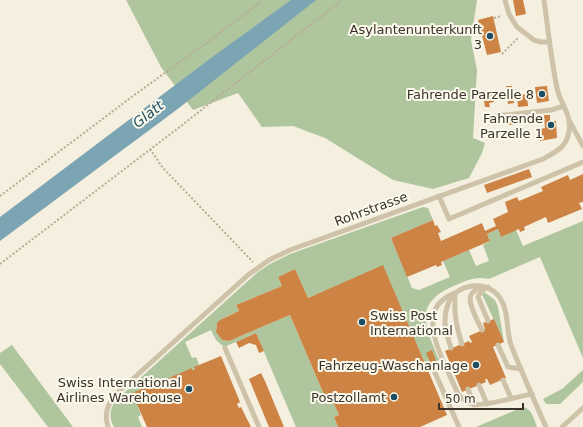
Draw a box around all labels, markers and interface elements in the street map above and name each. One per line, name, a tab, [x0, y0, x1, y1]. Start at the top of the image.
place label: Asylantenunterkunft 3	[350, 22, 482, 52]
marker: Asylantenunterkunft 3	[485, 31, 495, 41]
place label: Fahrende Parzelle 8	[407, 87, 534, 102]
marker: Fahrende Parzelle 8	[537, 89, 547, 99]
water label: Glatt	[130, 97, 167, 131]
place label: Fahrende Parzelle 1	[480, 111, 543, 141]
marker: Fahrende Parzelle 1	[546, 120, 556, 130]
street label: Rohrstrasse	[332, 189, 410, 229]
place label: Swiss Post International	[370, 308, 453, 338]
marker: Swiss Post International	[357, 317, 367, 327]
place label: Fahrzeug-Waschanlage	[319, 358, 468, 373]
marker: Fahrzeug-Waschanlage	[471, 360, 481, 370]
place label: Swiss International Airlines Warehouse	[57, 375, 181, 405]
marker: Swiss International Airlines Warehouse	[184, 384, 194, 394]
scale bar	[439, 385, 523, 411]
place label: Postzollamt	[311, 390, 386, 405]
marker: Postzollamt	[389, 392, 399, 402]
text: 50 m	[445, 392, 476, 406]

